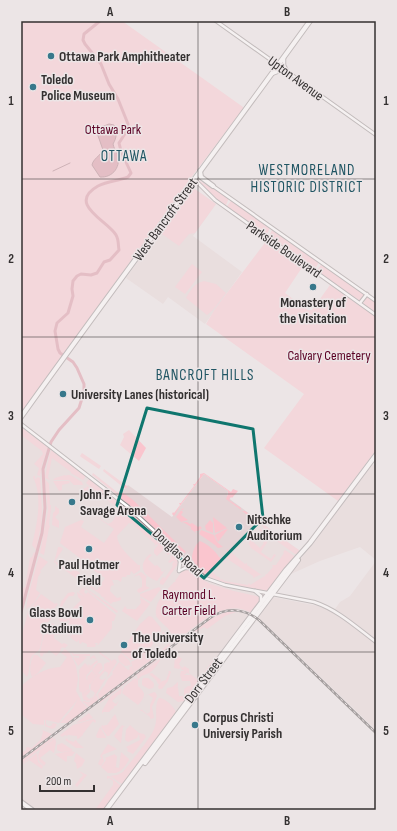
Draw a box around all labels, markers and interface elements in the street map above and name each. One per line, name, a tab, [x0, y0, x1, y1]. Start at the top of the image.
text: A	[106, 4, 114, 20]
text: B	[284, 4, 290, 20]
place label: Ottawa Park Amphitheater	[59, 48, 191, 65]
marker: Ottawa Park Amphitheater	[46, 51, 56, 61]
street label: Upton Avenue	[264, 52, 327, 104]
place label: Toledo Police Museum	[41, 71, 115, 104]
marker: Toledo Police Museum	[28, 82, 38, 92]
text: 1	[8, 93, 14, 109]
text: 1	[383, 93, 389, 109]
park label: Ottawa Park	[85, 121, 142, 138]
district label: OTTAWA	[101, 147, 147, 166]
district label: WESTMORELAND HISTORIC DISTRICT	[251, 161, 363, 197]
street label: West Bancroft Street	[129, 174, 201, 264]
street label: Parkside Boulevard	[243, 217, 325, 282]
text: 2	[8, 251, 14, 267]
text: 2	[383, 251, 389, 267]
marker: Monastery of the Visitation	[308, 282, 318, 292]
place label: Monastery of the Visitation	[279, 294, 347, 327]
park label: Calvary Cemetery	[287, 347, 371, 364]
district label: BANCROFT HILLS	[156, 366, 254, 385]
place label: University Lanes (historical)	[71, 386, 209, 403]
marker: University Lanes (historical)	[58, 389, 68, 399]
text: 3	[8, 408, 14, 424]
text: 3	[383, 408, 389, 424]
place label: John F. Savage Arena	[79, 486, 147, 519]
marker: John F. Savage Arena	[67, 497, 77, 507]
place label: Nitschke Auditorium	[246, 511, 302, 544]
marker: Nitschke Auditorium	[234, 522, 244, 532]
street label: Douglas Road	[149, 525, 206, 580]
marker: Paul Hotmer Field	[84, 544, 94, 554]
place label: Paul Hotmer Field	[59, 556, 120, 589]
text: 4	[8, 565, 14, 581]
text: 4	[383, 565, 389, 581]
park label: Raymond L. Carter Field	[162, 586, 216, 619]
place label: Glass Bowl Stadium	[29, 604, 82, 637]
marker: Glass Bowl Stadium	[85, 615, 95, 625]
place label: The University of Toledo	[132, 629, 204, 662]
marker: The University of Toledo	[119, 640, 129, 650]
street label: Dorr Street	[181, 654, 226, 706]
place label: Corpus Christi Universiy Parish	[203, 709, 282, 742]
marker: Corpus Christi Universiy Parish	[190, 720, 200, 730]
text: 5	[8, 723, 14, 739]
text: 5	[383, 723, 389, 739]
scale bar	[40, 767, 94, 793]
text: 200 m	[46, 774, 72, 789]
text: A	[106, 813, 114, 829]
text: B	[284, 813, 290, 829]

